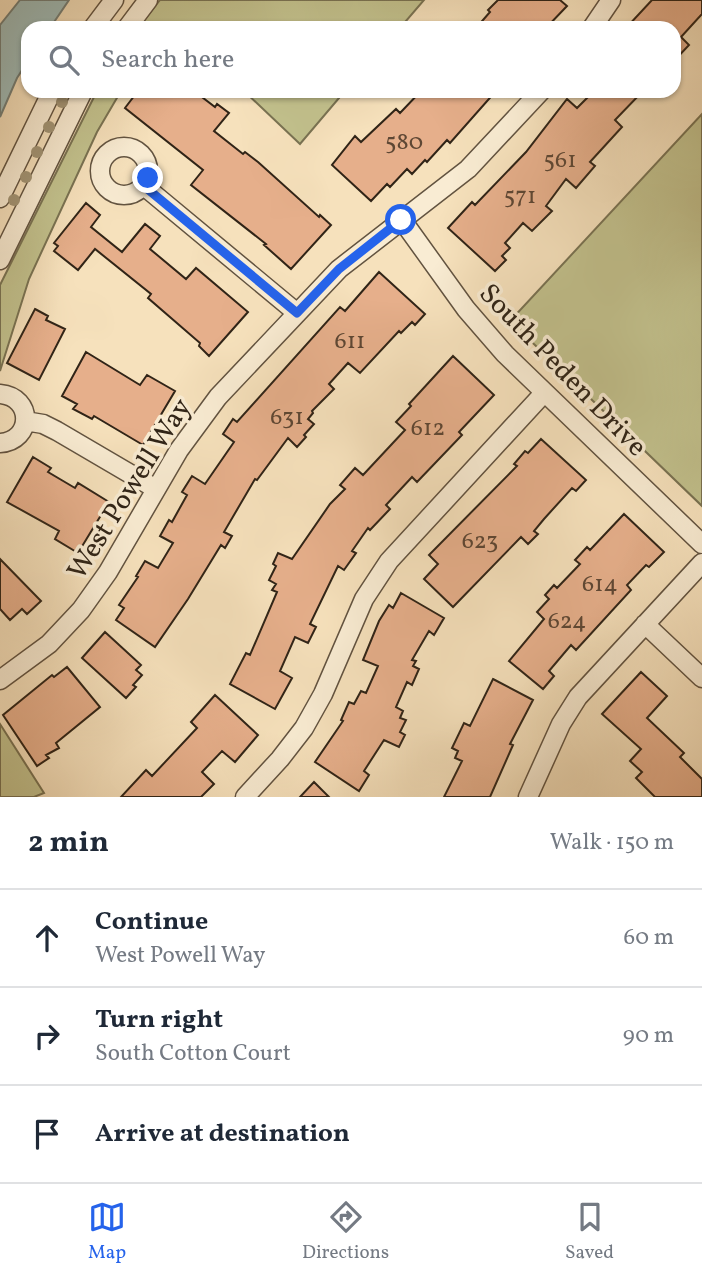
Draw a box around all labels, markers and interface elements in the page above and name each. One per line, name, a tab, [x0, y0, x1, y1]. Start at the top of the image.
search box	[21, 21, 681, 98]
icon: search	[45, 41, 83, 79]
text: Search here	[101, 42, 234, 78]
house number: 580	[385, 126, 423, 160]
house number: 561	[544, 144, 577, 178]
route end	[132, 162, 163, 193]
house number: 571	[504, 180, 536, 214]
route start	[385, 204, 416, 235]
street label: South Peden Drive	[469, 276, 655, 466]
house number: 611	[335, 325, 365, 359]
street label: West Powell Way	[59, 391, 202, 588]
house number: 631	[270, 401, 304, 435]
house number: 612	[411, 412, 445, 446]
house number: 623	[462, 525, 498, 559]
house number: 614	[582, 568, 618, 602]
house number: 624	[548, 605, 586, 639]
text: 2 min	[28, 822, 109, 864]
text: Walk · 150 m	[550, 827, 674, 859]
text: Continue	[95, 904, 208, 940]
icon: ahead	[28, 919, 66, 957]
text: 60 m	[624, 922, 674, 954]
text: West Powell Way	[95, 940, 265, 972]
text: Turn right	[95, 1002, 223, 1038]
icon: right	[28, 1017, 66, 1055]
text: 90 m	[623, 1020, 674, 1052]
text: South Cotton Court	[95, 1038, 291, 1070]
icon: arrive	[28, 1115, 66, 1153]
text: Arrive at destination	[95, 1116, 350, 1152]
tab: Map	[88, 1198, 126, 1266]
tab: Directions	[302, 1198, 389, 1266]
tab: Saved	[565, 1198, 614, 1266]

